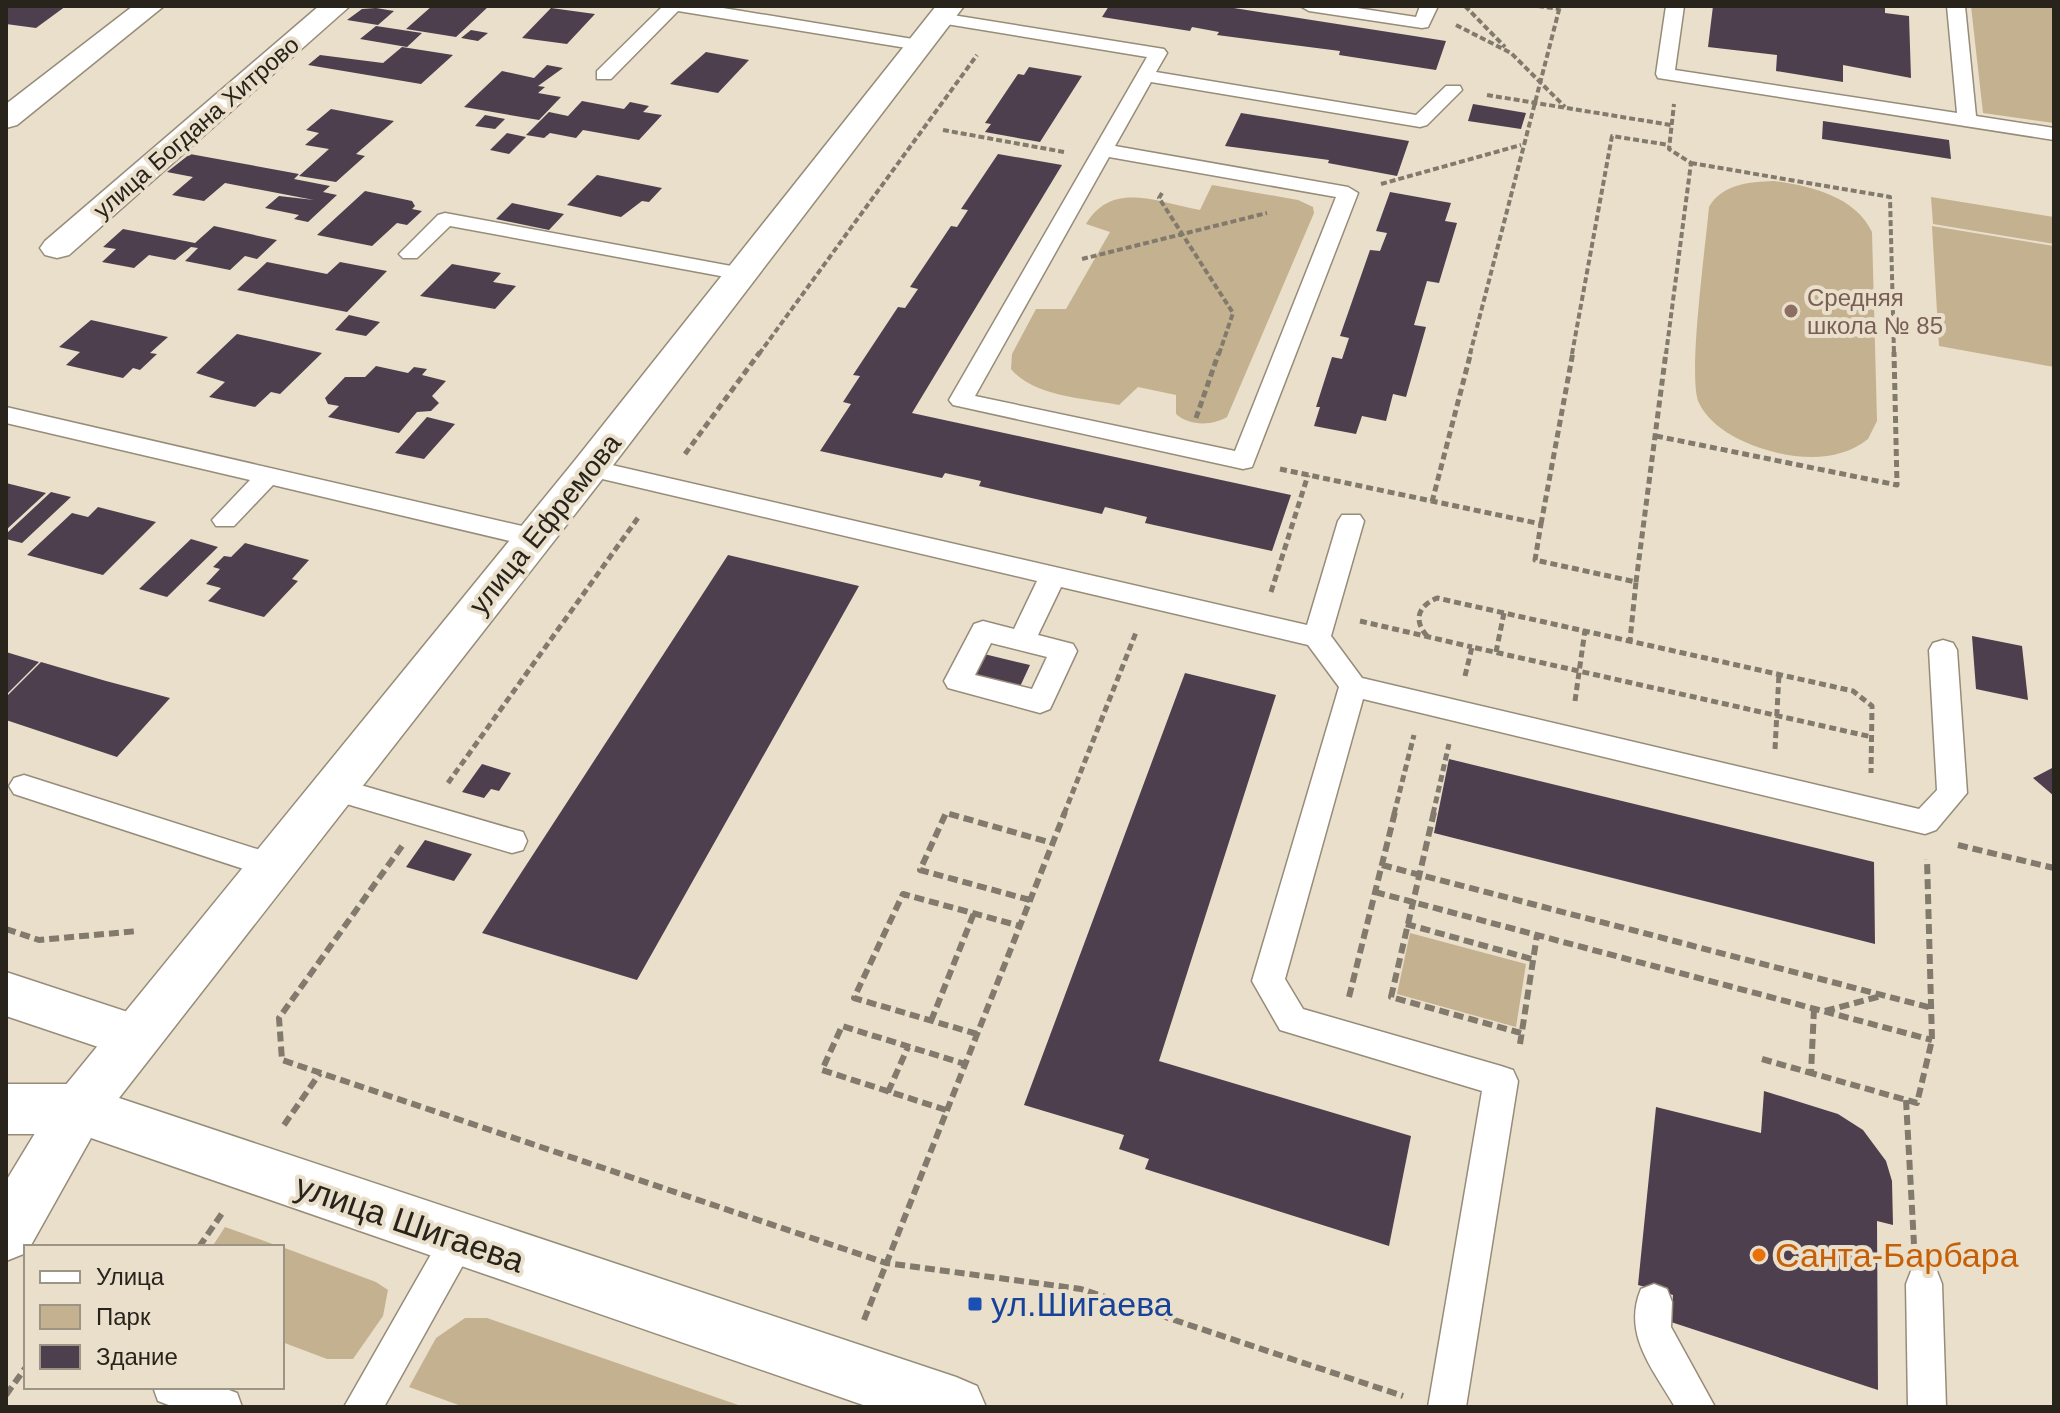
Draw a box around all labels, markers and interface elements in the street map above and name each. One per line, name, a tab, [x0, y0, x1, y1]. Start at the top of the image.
street label: улица Богдана Хитрово	[88, 31, 304, 223]
place label: Средняя школа № 85	[1807, 284, 1943, 339]
marker: Средняя школа № 85	[1782, 302, 1800, 320]
street label: улица Ефремова	[463, 427, 627, 620]
street label: улица Шигаева	[291, 1166, 529, 1280]
place label: Санта-Барбара	[1775, 1236, 2019, 1274]
legend	[24, 1245, 284, 1389]
marker: Санта-Барбара	[1750, 1246, 1768, 1264]
text: Улица	[96, 1263, 165, 1290]
place label: ул.Шигаева	[991, 1285, 1173, 1323]
marker: ул.Шигаева	[966, 1295, 984, 1313]
text: Парк	[96, 1303, 151, 1330]
text: Здание	[96, 1343, 178, 1370]

